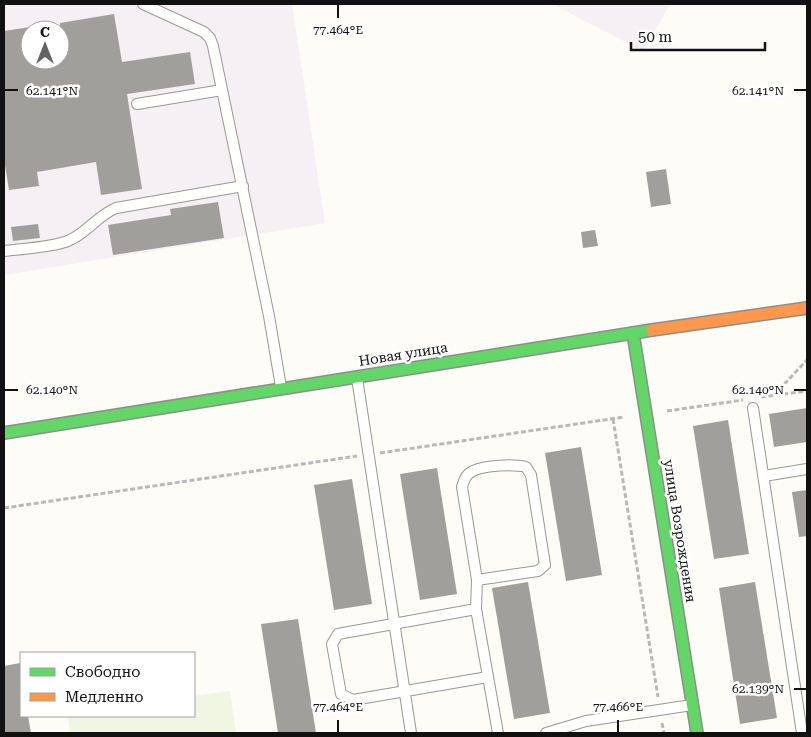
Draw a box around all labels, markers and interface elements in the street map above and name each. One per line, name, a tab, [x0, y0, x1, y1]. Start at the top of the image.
north arrow	[20, 20, 70, 70]
scale bar	[631, 20, 765, 52]
text: 77.464°E	[313, 23, 363, 37]
text: С	[40, 24, 50, 40]
text: 50 m	[638, 28, 673, 46]
text: 62.141°N	[26, 84, 78, 98]
text: 62.141°N	[732, 84, 784, 98]
street label: Новая улица	[357, 339, 449, 369]
text: 62.140°N	[26, 383, 78, 397]
text: 62.140°N	[732, 383, 784, 397]
street label: улица Возрождения	[661, 458, 699, 604]
legend	[20, 652, 195, 717]
text: Свободно	[65, 663, 140, 681]
text: 62.139°N	[732, 682, 784, 696]
text: Медленно	[65, 688, 144, 706]
text: 77.464°E	[313, 700, 363, 714]
text: 77.466°E	[593, 700, 643, 714]

